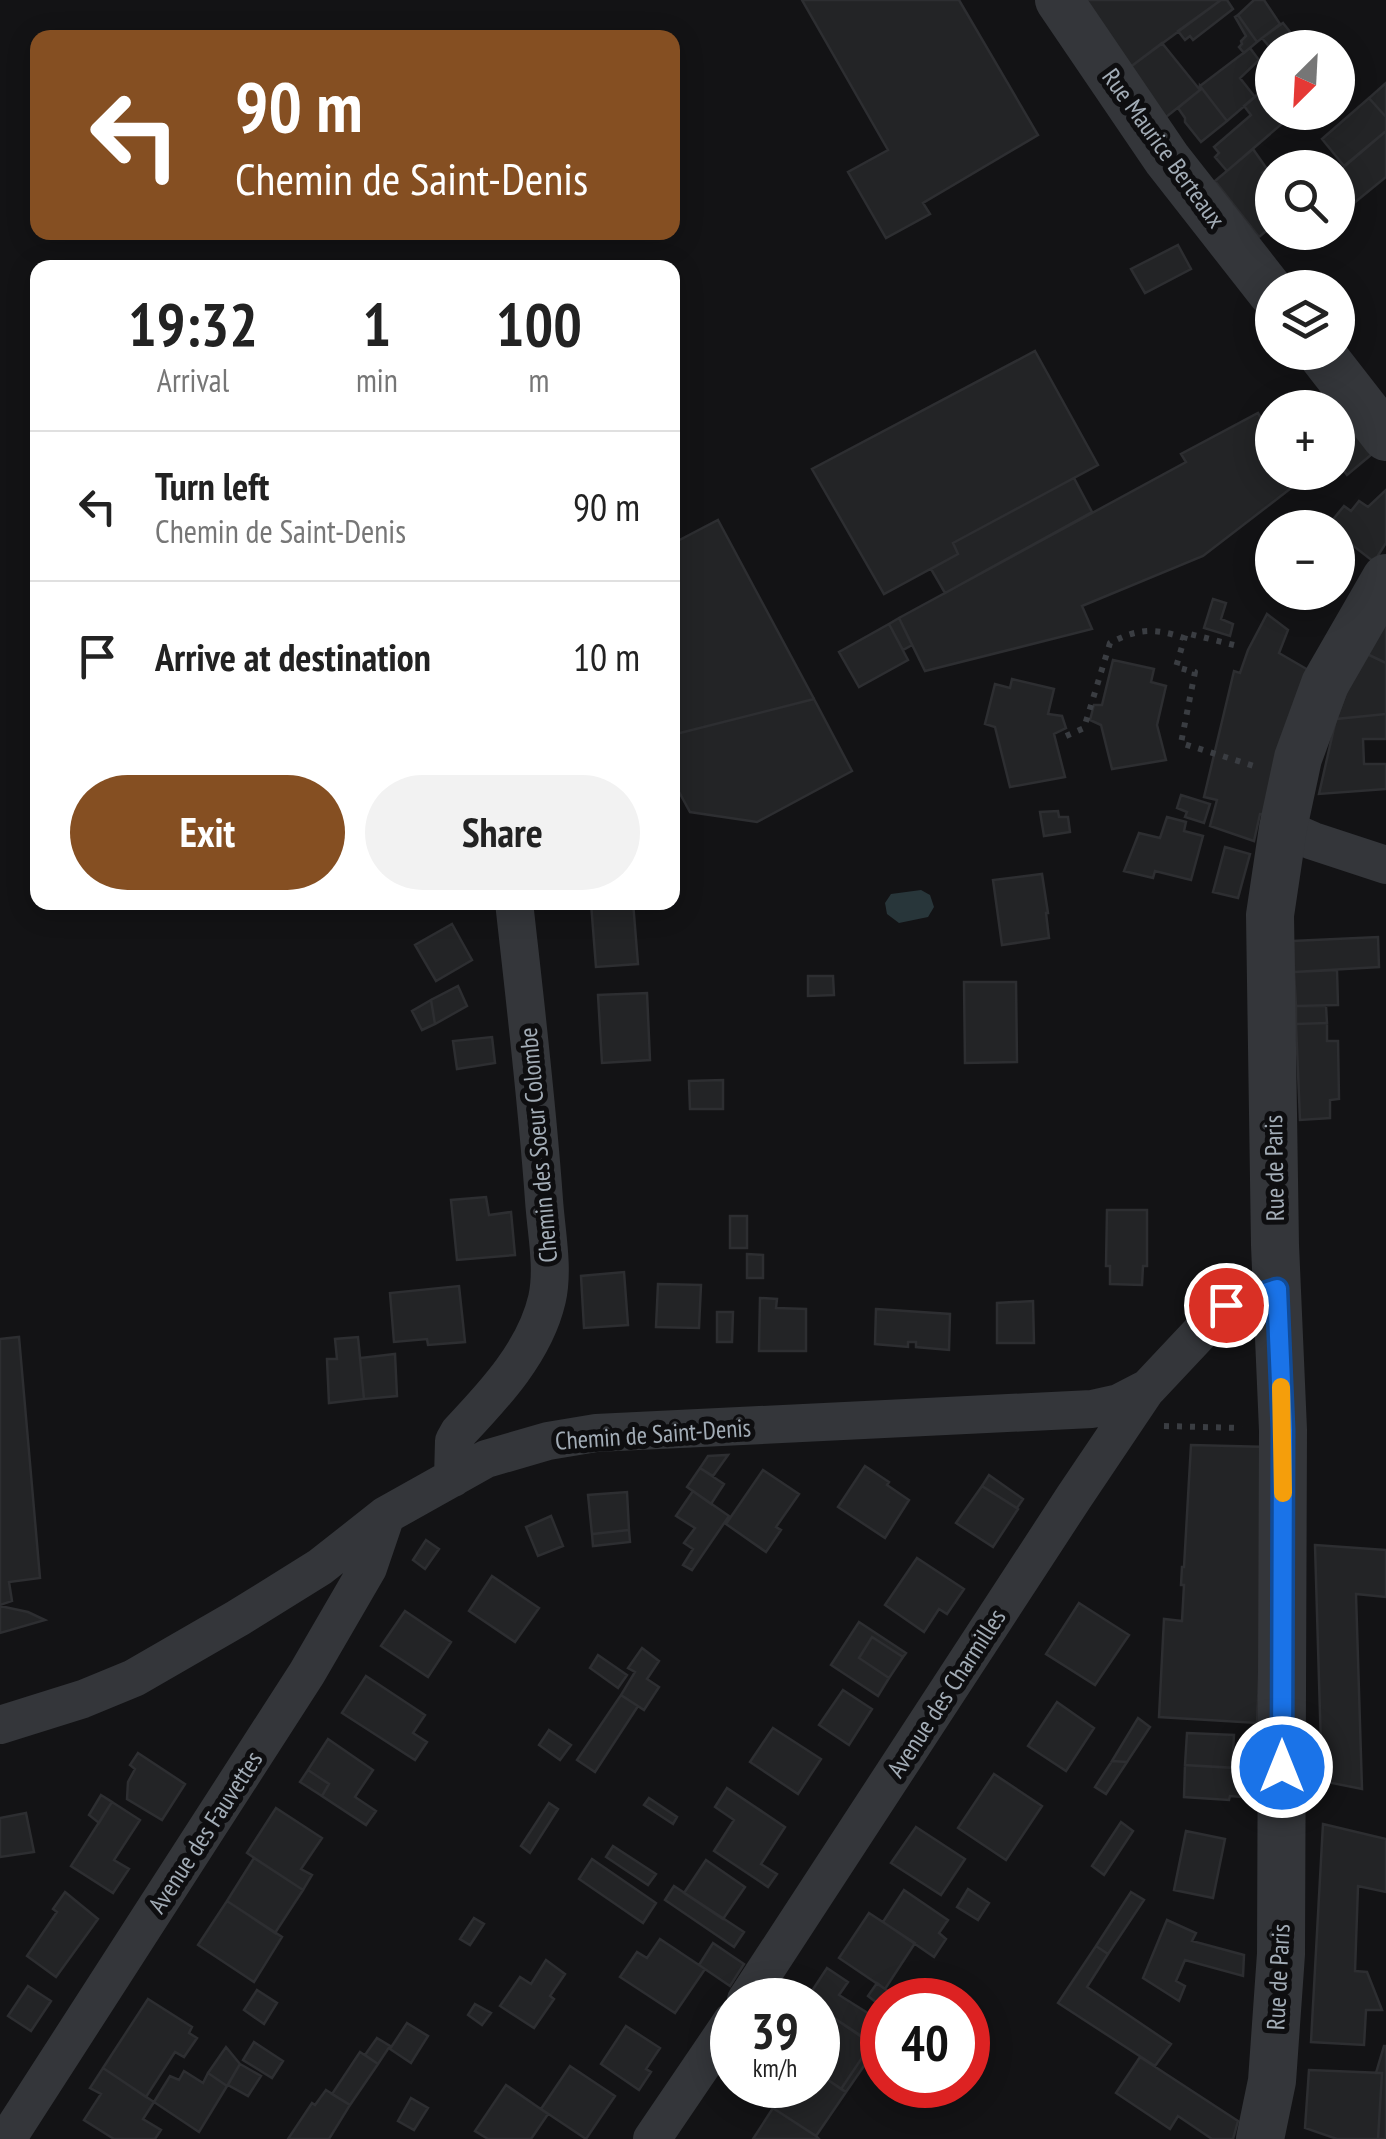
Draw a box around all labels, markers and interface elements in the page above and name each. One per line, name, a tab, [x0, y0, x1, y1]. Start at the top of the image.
north arrow	[1255, 30, 1355, 130]
map controls	[1255, 30, 1355, 610]
text: 90 m	[235, 61, 363, 151]
street label: Rue Maurice Berteaux	[1095, 62, 1233, 234]
icon: left	[70, 70, 200, 200]
text: Chemin de Saint-Denis	[235, 149, 588, 207]
button: search	[1255, 150, 1355, 250]
button: layers	[1255, 270, 1355, 370]
text: 19:32	[128, 285, 258, 363]
text: 1	[363, 285, 391, 363]
text: 100	[496, 285, 582, 363]
text: Arrival	[157, 359, 229, 401]
text: min	[356, 359, 398, 401]
text: m	[528, 359, 549, 401]
button: +	[1255, 390, 1355, 490]
text: Turn left	[155, 461, 269, 510]
icon: left	[70, 479, 125, 534]
text: 90 m	[573, 482, 640, 531]
text: Chemin de Saint-Denis	[155, 510, 406, 552]
button: −	[1255, 510, 1355, 610]
icon: arrive	[70, 629, 125, 684]
text: Arrive at destination	[155, 632, 431, 681]
text: 10 m	[573, 632, 640, 681]
button: Exit	[70, 775, 345, 890]
button: Share	[365, 775, 640, 890]
street label: Chemin des Soeur Colombe	[512, 1026, 564, 1264]
street label: Rue de Paris	[1257, 1115, 1291, 1221]
pin	[1184, 1263, 1269, 1348]
icon: arrive	[1199, 1278, 1254, 1333]
street label: Chemin de Saint-Denis	[554, 1411, 752, 1457]
street label: Avenue des Charmilles	[880, 1603, 1012, 1783]
position arrow	[1230, 1715, 1334, 1819]
street label: Avenue des Fauvettes	[141, 1745, 269, 1919]
street label: Rue de Paris	[1259, 1923, 1297, 2031]
speed limit sign: 40	[860, 1978, 990, 2108]
text: 39	[751, 1998, 799, 2063]
text: km/h	[753, 2052, 797, 2084]

